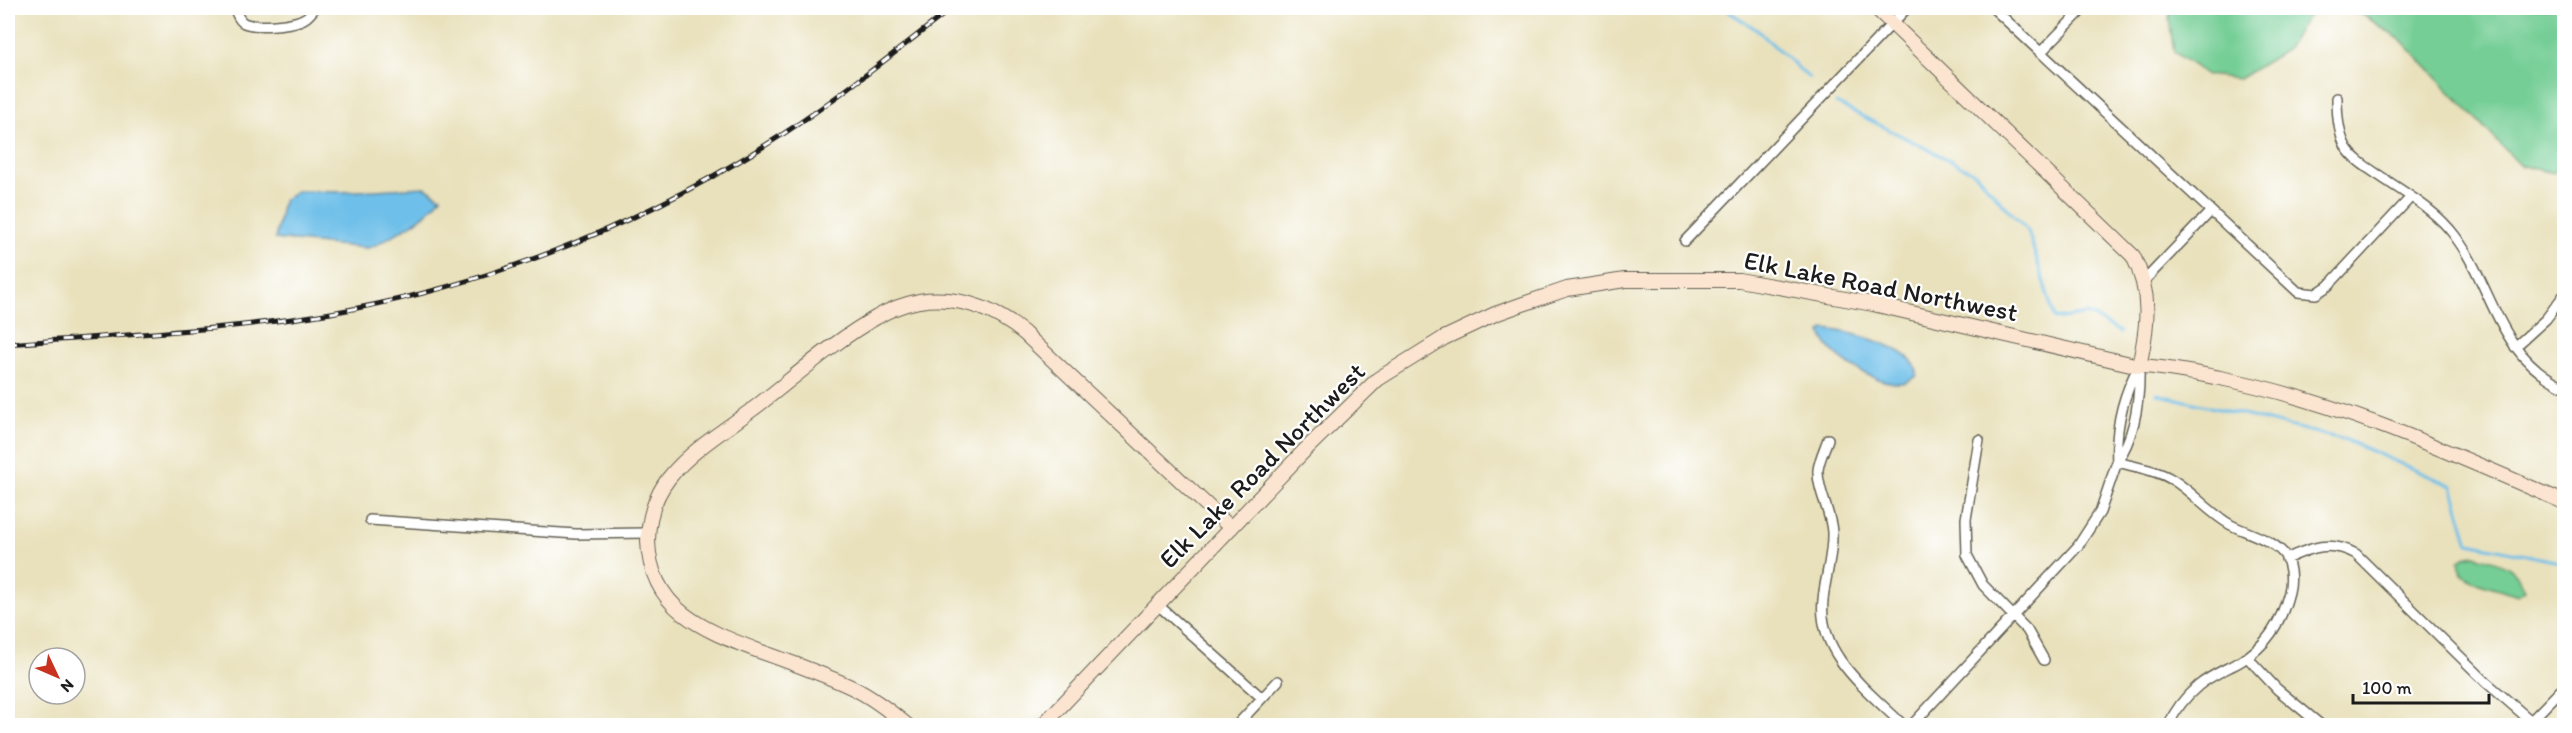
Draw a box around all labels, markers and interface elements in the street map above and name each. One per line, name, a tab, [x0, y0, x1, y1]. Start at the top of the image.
street label: Elk Lake Road Northwest	[1741, 244, 2021, 328]
street label: Elk Lake Road Northwest	[1152, 355, 1372, 575]
north arrow	[27, 646, 87, 706]
scale bar	[2353, 667, 2490, 705]
text: N	[57, 676, 78, 697]
text: 100 m	[2362, 677, 2412, 699]

